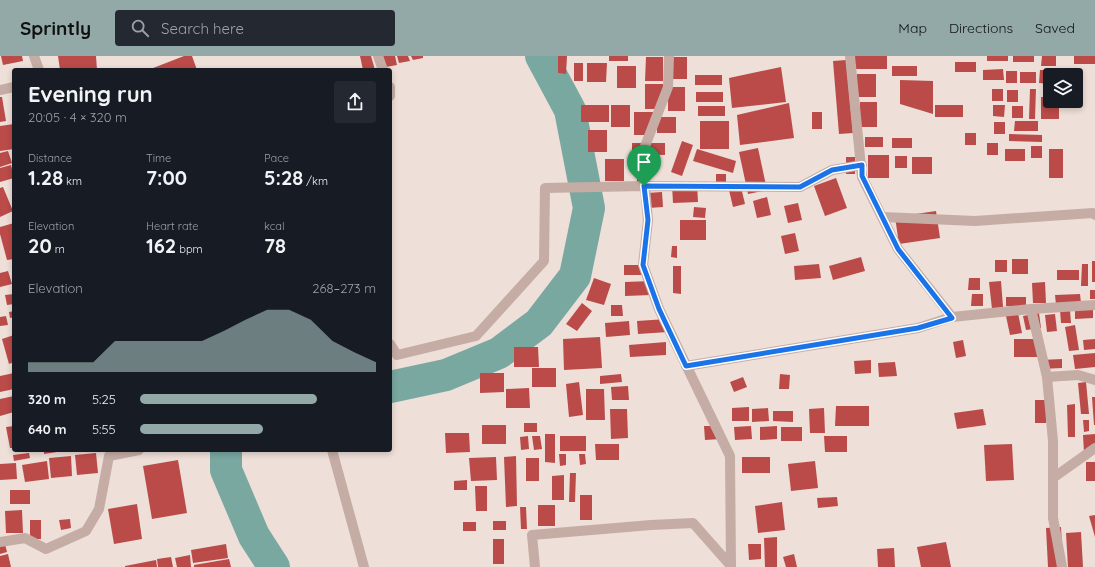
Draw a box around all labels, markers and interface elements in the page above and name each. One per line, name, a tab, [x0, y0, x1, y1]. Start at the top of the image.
search box	[115, 10, 395, 46]
text: Sprintly	[20, 16, 91, 40]
icon: search	[129, 17, 151, 39]
text: Search here	[161, 19, 244, 38]
text: Map	[898, 19, 927, 37]
text: Directions	[949, 19, 1013, 37]
text: Saved	[1035, 19, 1075, 37]
map controls	[1043, 68, 1083, 108]
button: layers	[1043, 68, 1083, 108]
text: Evening run	[28, 80, 153, 108]
button: share	[334, 81, 376, 123]
text: 20:05 · 4 × 320 m	[28, 109, 127, 125]
pin	[627, 145, 661, 186]
text: Distance	[28, 151, 72, 165]
text: Time	[146, 151, 171, 165]
text: Pace	[264, 151, 289, 165]
icon: arrive	[633, 151, 655, 173]
text: 1.28	[28, 165, 63, 190]
text: 7:00	[146, 165, 187, 190]
text: 5:28	[264, 165, 303, 190]
text: km	[63, 174, 82, 188]
text: /km	[303, 174, 328, 188]
text: Elevation	[28, 219, 74, 233]
text: Heart rate	[146, 219, 198, 233]
text: kcal	[264, 219, 285, 233]
text: 20	[28, 233, 52, 258]
text: 162	[146, 233, 176, 258]
text: 78	[264, 233, 286, 258]
text: m	[52, 242, 65, 256]
text: bpm	[176, 242, 203, 256]
text: Elevation	[28, 280, 83, 296]
text: 268–273 m	[312, 280, 376, 296]
text: 320 m	[28, 391, 66, 407]
text: 5:25	[92, 391, 116, 407]
text: 640 m	[28, 421, 66, 437]
text: 5:55	[92, 421, 116, 437]

